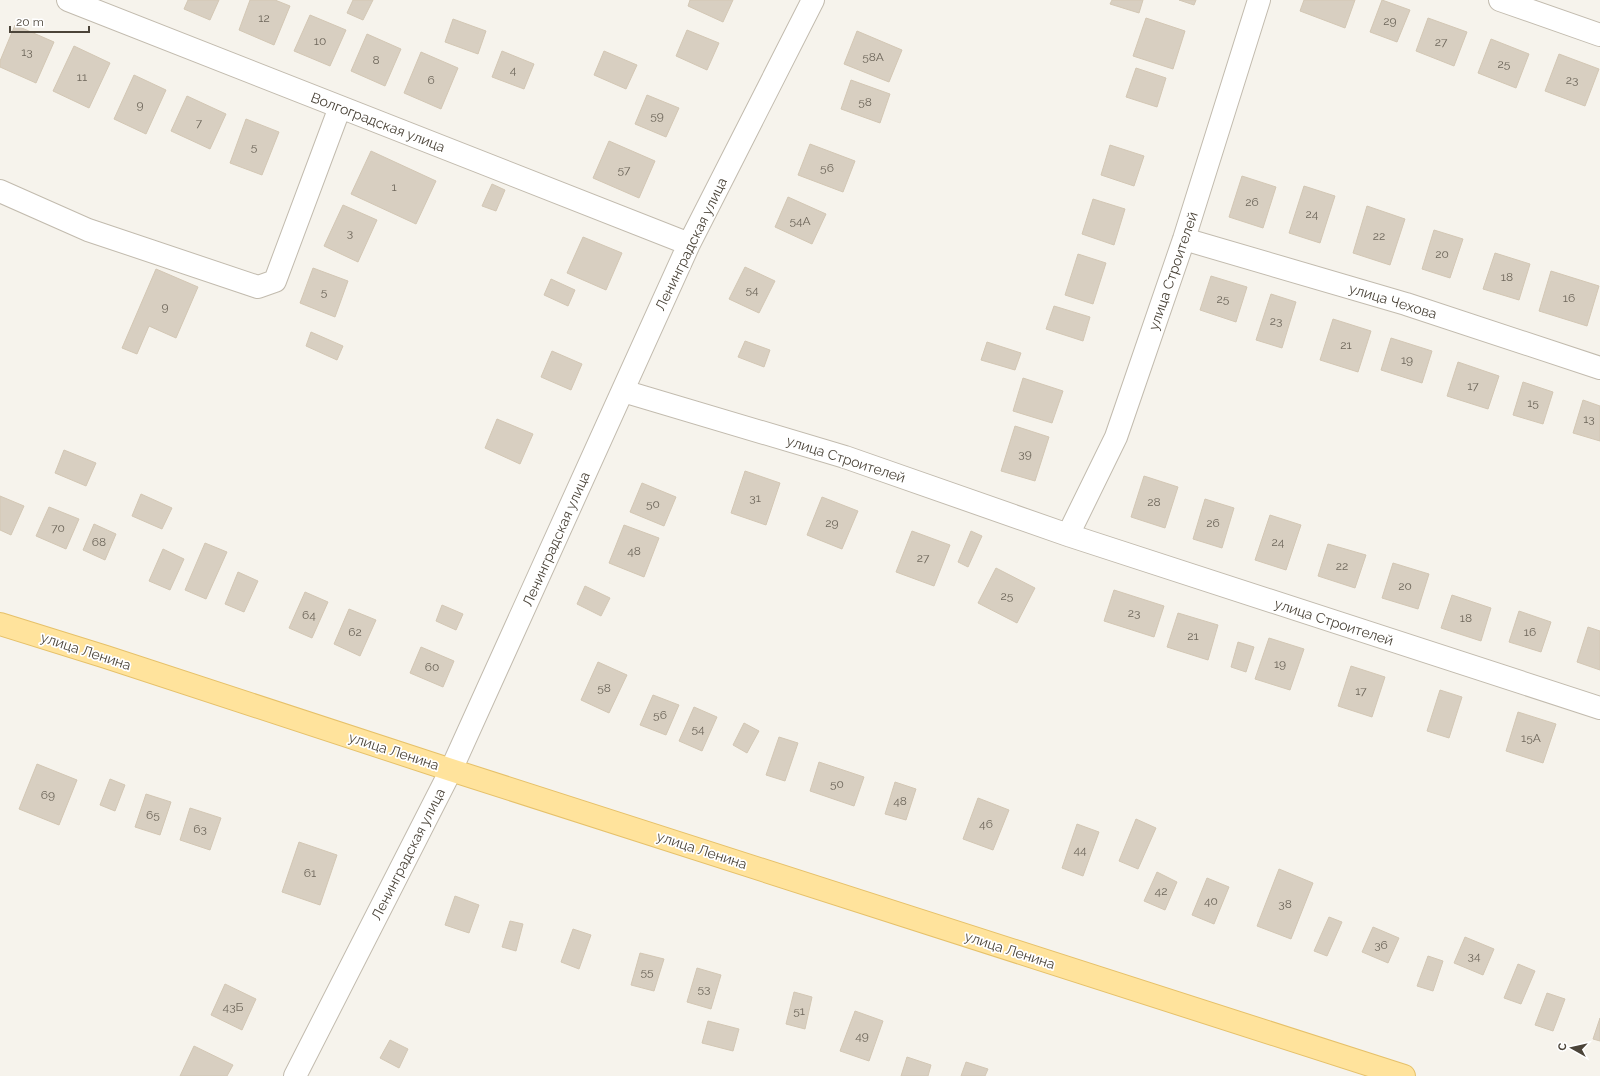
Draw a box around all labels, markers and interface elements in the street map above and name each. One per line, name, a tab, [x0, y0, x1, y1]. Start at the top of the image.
scale bar	[10, 8, 89, 34]
house number: 12	[258, 11, 270, 25]
house number: 29	[1383, 14, 1397, 28]
text: 20 m	[16, 15, 44, 29]
house number: 10	[314, 34, 326, 48]
house number: 27	[1435, 35, 1448, 49]
house number: 13	[21, 45, 33, 59]
house number: 58А	[862, 50, 884, 64]
house number: 8	[372, 53, 380, 67]
house number: 25	[1498, 57, 1511, 71]
house number: 4	[510, 63, 517, 77]
house number: 11	[77, 70, 87, 84]
house number: 6	[427, 73, 435, 87]
house number: 23	[1566, 73, 1578, 87]
street label: Волгоградская улица	[309, 89, 447, 155]
house number: 58	[858, 95, 872, 109]
house number: 9	[136, 98, 144, 112]
house number: 59	[650, 109, 664, 123]
house number: 7	[196, 116, 203, 130]
house number: 5	[251, 140, 258, 154]
house number: 56	[820, 161, 834, 175]
house number: 57	[618, 163, 631, 177]
street label: Ленинградская улица	[652, 175, 730, 313]
house number: 1	[391, 180, 397, 194]
house number: 26	[1245, 195, 1259, 209]
house number: 24	[1306, 207, 1319, 221]
street label: улица Строителей	[1145, 210, 1201, 332]
house number: 54А	[789, 214, 811, 228]
house number: 3	[347, 226, 353, 240]
house number: 22	[1373, 229, 1385, 243]
house number: 20	[1435, 247, 1449, 261]
house number: 18	[1501, 270, 1513, 284]
street label: улица Чехова	[1347, 280, 1439, 322]
house number: 54	[745, 283, 759, 297]
house number: 5	[321, 285, 328, 299]
house number: 16	[1563, 291, 1575, 305]
house number: 25	[1217, 292, 1230, 306]
house number: 9	[161, 300, 169, 314]
house number: 23	[1270, 314, 1282, 328]
house number: 21	[1340, 338, 1352, 352]
house number: 19	[1401, 353, 1413, 367]
house number: 17	[1467, 379, 1479, 393]
house number: 15	[1527, 396, 1539, 410]
house number: 13	[1583, 412, 1595, 426]
street label: улица Строителей	[784, 432, 908, 486]
house number: 39	[1018, 447, 1032, 461]
street label: Ленинградская улица	[519, 469, 593, 609]
house number: 31	[749, 491, 761, 505]
house number: 28	[1147, 495, 1161, 509]
house number: 50	[646, 497, 660, 511]
house number: 29	[825, 516, 839, 530]
house number: 26	[1206, 516, 1220, 530]
house number: 70	[51, 521, 65, 535]
house number: 68	[92, 535, 106, 549]
house number: 24	[1272, 535, 1285, 549]
house number: 48	[627, 544, 641, 558]
house number: 27	[917, 551, 930, 565]
house number: 22	[1336, 559, 1348, 573]
house number: 20	[1398, 579, 1412, 593]
house number: 25	[1001, 589, 1014, 603]
street label: улица Строителей	[1272, 595, 1396, 649]
house number: 23	[1128, 606, 1140, 620]
house number: 64	[302, 608, 316, 622]
house number: 18	[1460, 611, 1472, 625]
house number: 62	[348, 625, 362, 639]
house number: 16	[1524, 625, 1536, 639]
street label: улица Ленина	[39, 629, 133, 673]
house number: 21	[1187, 629, 1199, 643]
house number: 19	[1274, 657, 1286, 671]
house number: 60	[425, 660, 439, 674]
house number: 58	[597, 681, 611, 695]
house number: 17	[1355, 684, 1367, 698]
house number: 56	[653, 708, 667, 722]
house number: 54	[691, 722, 705, 736]
street label: улица Ленина	[347, 729, 441, 773]
house number: 15А	[1521, 731, 1541, 745]
house number: 50	[830, 777, 844, 791]
street label: Ленинградская улица	[368, 785, 448, 923]
house number: 69	[41, 788, 55, 802]
house number: 48	[893, 794, 907, 808]
house number: 65	[146, 808, 160, 822]
house number: 46	[979, 817, 993, 831]
house number: 63	[193, 822, 207, 836]
street label: улица Ленина	[655, 828, 749, 872]
house number: 44	[1073, 843, 1087, 857]
house number: 61	[304, 866, 316, 880]
house number: 42	[1155, 884, 1167, 898]
house number: 40	[1204, 894, 1218, 908]
house number: 38	[1278, 897, 1292, 911]
street label: улица Ленина	[963, 928, 1057, 972]
house number: 36	[1374, 938, 1388, 952]
house number: 34	[1468, 949, 1481, 963]
house number: 55	[640, 965, 654, 979]
house number: 53	[698, 982, 710, 996]
house number: 43Б	[223, 1000, 244, 1014]
house number: 51	[793, 1004, 805, 1018]
north arrow	[1552, 1028, 1592, 1068]
house number: 49	[855, 1029, 869, 1043]
text: С	[1556, 1042, 1570, 1051]

